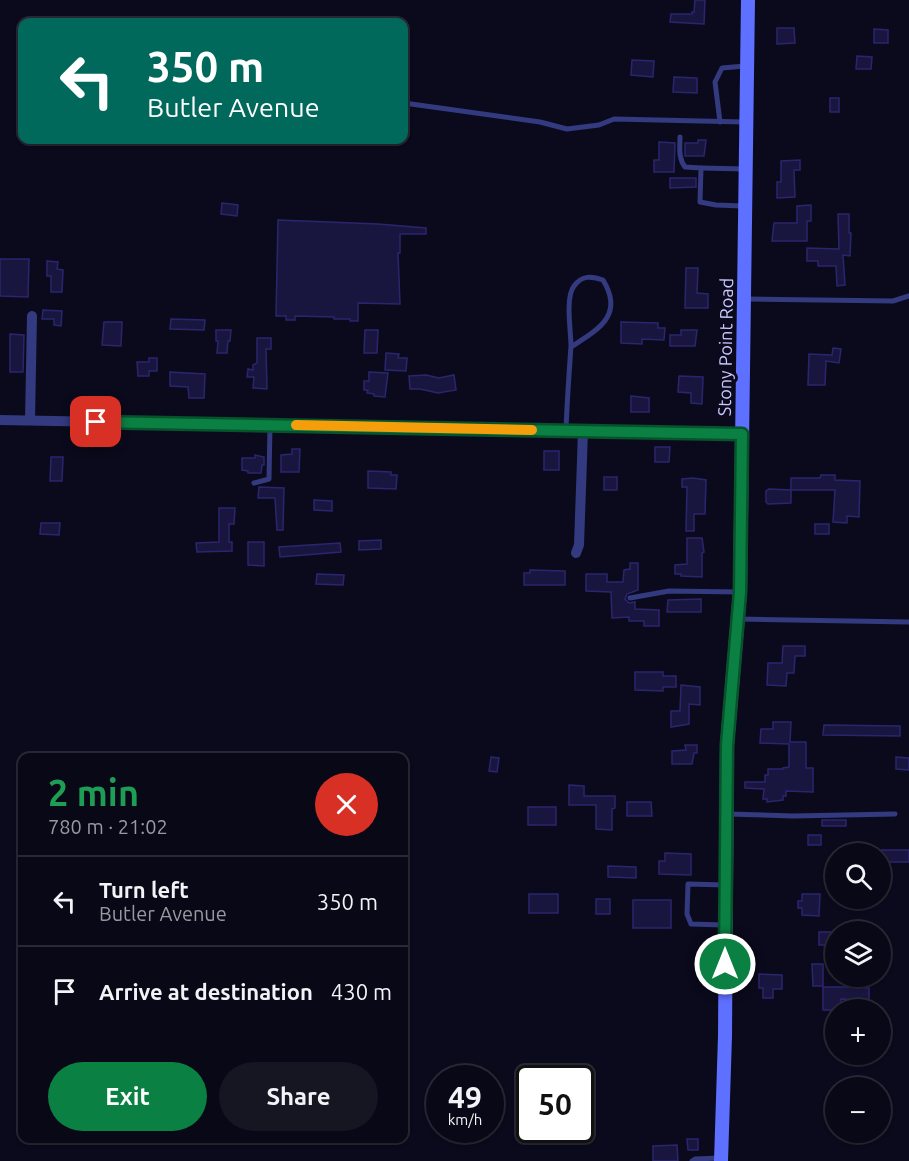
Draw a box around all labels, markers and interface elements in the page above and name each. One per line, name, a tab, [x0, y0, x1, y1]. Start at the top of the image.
icon: left	[48, 42, 126, 120]
text: 350 m	[147, 43, 264, 90]
text: Butler Avenue	[147, 92, 320, 122]
street label: Stony Point Road	[714, 278, 736, 416]
pin	[70, 396, 121, 447]
icon: arrive	[79, 405, 112, 438]
text: 2 min	[48, 772, 139, 813]
button: close	[315, 773, 378, 836]
text: 780 m · 21:02	[48, 815, 168, 838]
map controls	[825, 843, 891, 1143]
button: search	[825, 843, 891, 909]
text: Turn left	[99, 877, 189, 902]
icon: left	[48, 885, 81, 918]
text: 350 m	[317, 889, 378, 914]
text: Butler Avenue	[99, 902, 227, 925]
button: layers	[825, 921, 891, 987]
position arrow	[693, 932, 757, 996]
icon: arrive	[48, 975, 81, 1008]
text: Arrive at destination	[99, 979, 313, 1004]
text: 430 m	[331, 979, 392, 1004]
button: +	[825, 999, 891, 1065]
button: Exit	[48, 1062, 207, 1131]
button: Share	[219, 1062, 378, 1131]
speed limit sign: 50	[516, 1065, 594, 1143]
button: −	[825, 1077, 891, 1143]
text: 49	[448, 1080, 482, 1114]
text: km/h	[448, 1111, 482, 1128]

